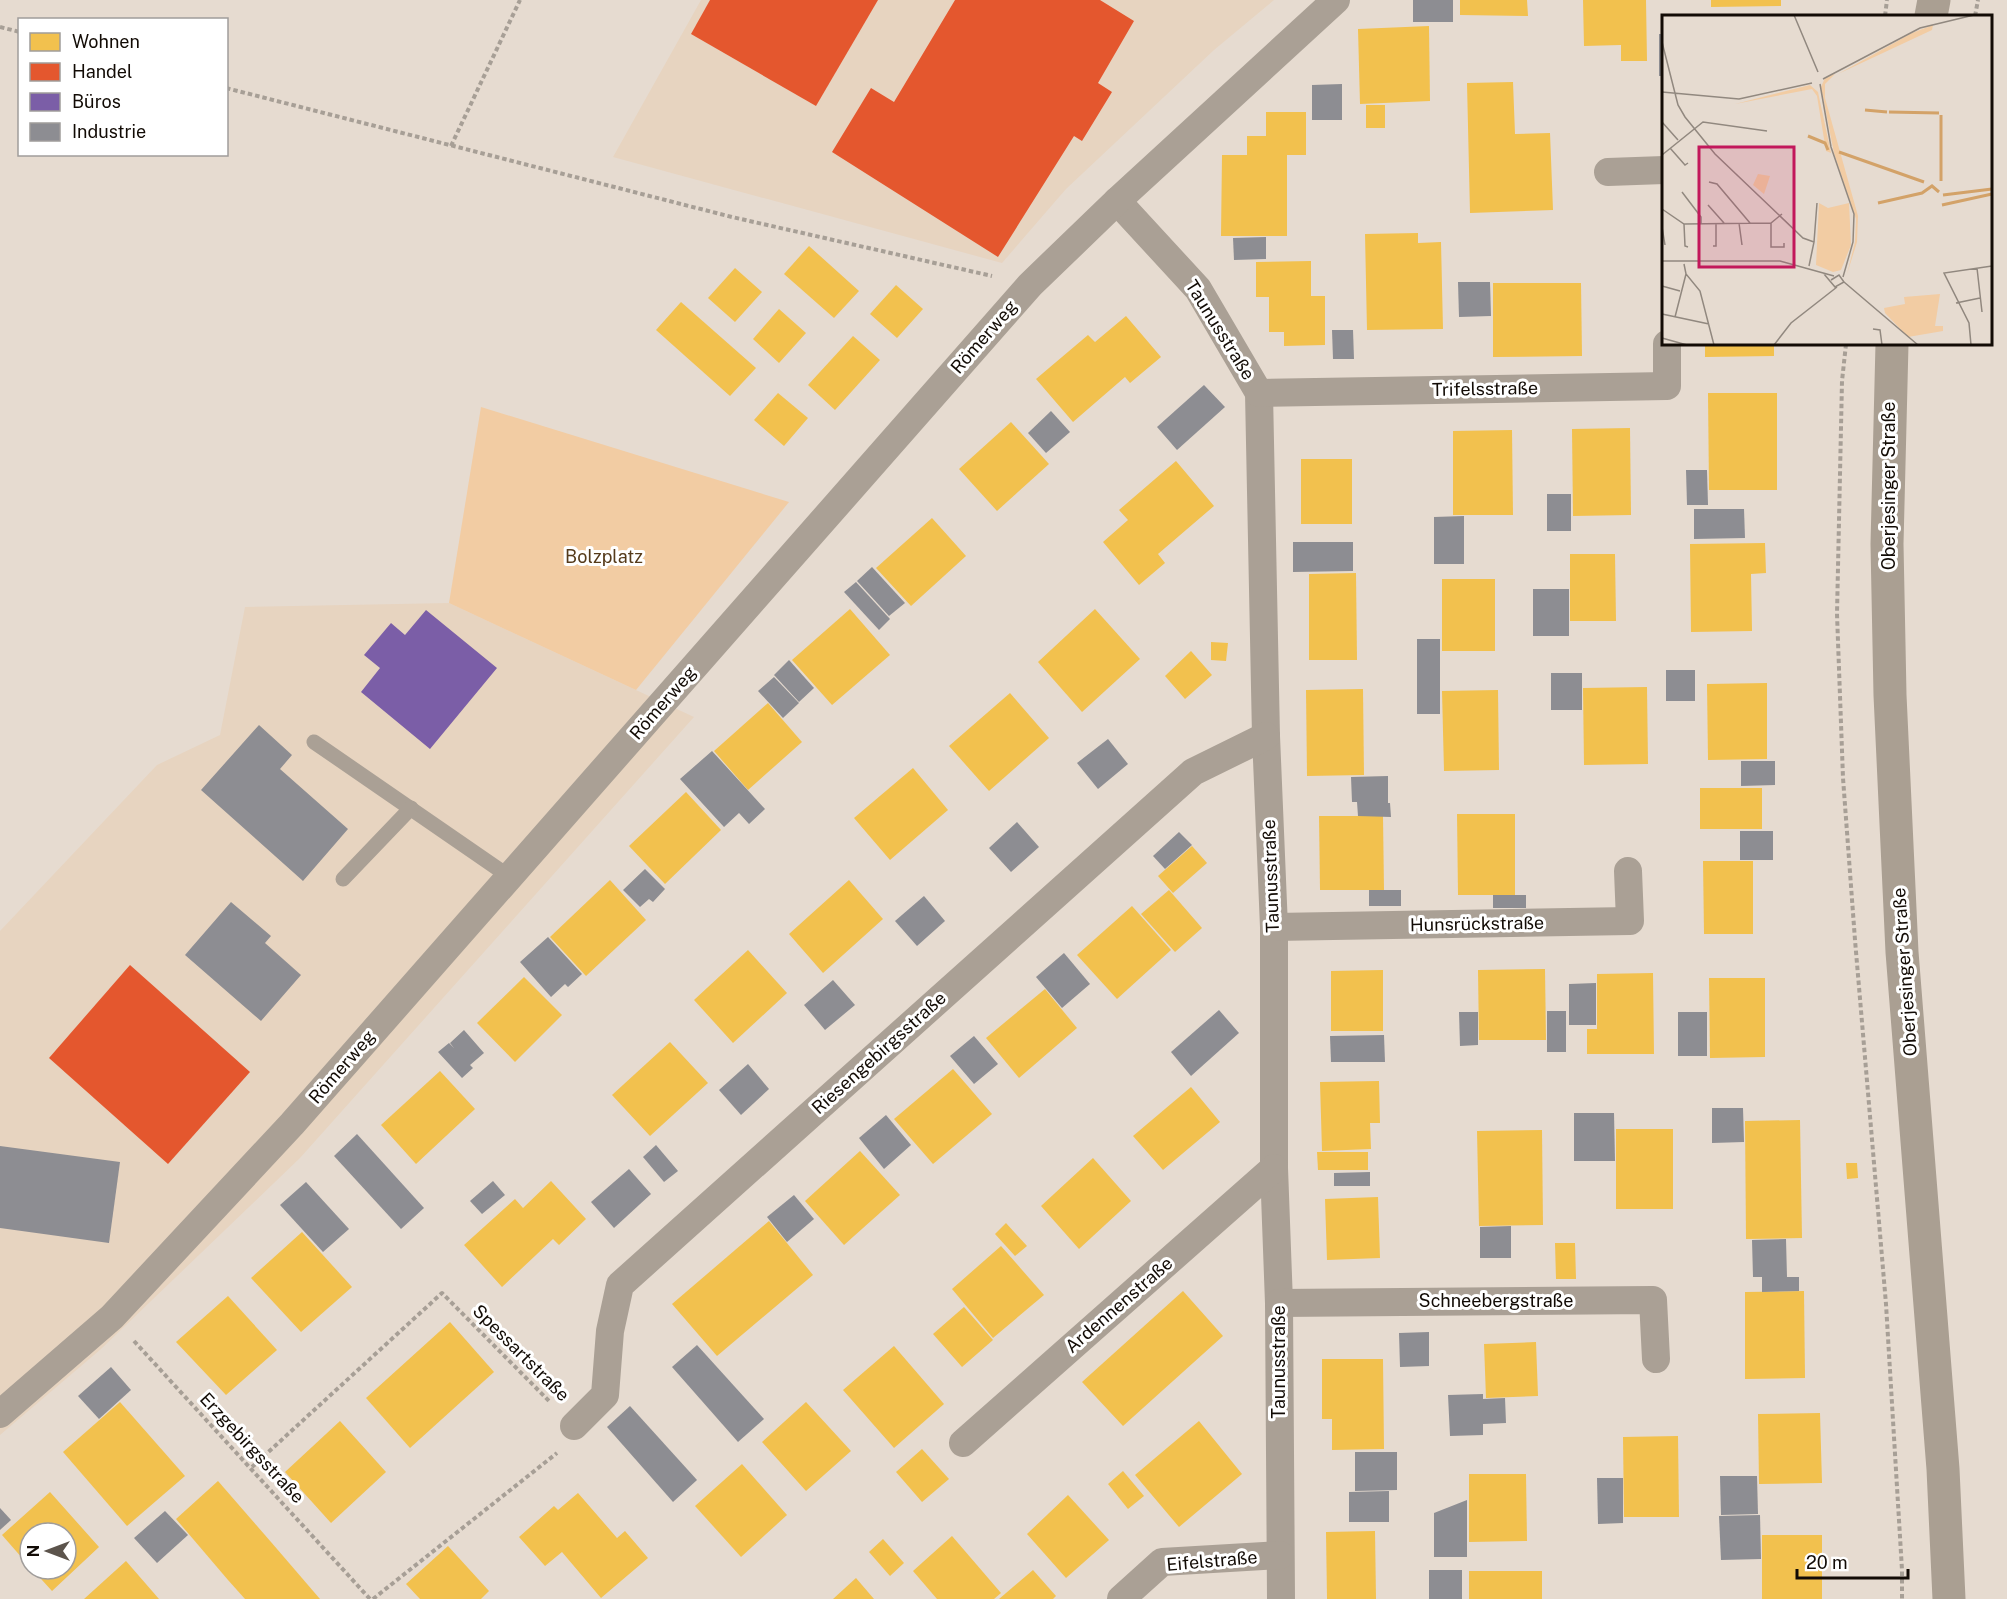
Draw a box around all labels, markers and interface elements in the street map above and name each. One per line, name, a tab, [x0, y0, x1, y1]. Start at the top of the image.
inset map	[1662, 15, 1992, 345]
legend	[18, 18, 228, 156]
text: Wohnen	[72, 31, 140, 52]
text: Handel	[72, 61, 132, 82]
text: Büros	[72, 91, 121, 112]
text: Industrie	[72, 121, 146, 142]
street label: Taunusstraße	[1181, 276, 1259, 383]
street label: Römerweg	[946, 296, 1021, 378]
street label: Trifelsstraße	[1432, 377, 1538, 400]
street label: Oberjesinger Straße	[1878, 402, 1899, 570]
park label: Bolzplatz	[565, 546, 643, 567]
street label: Römerweg	[625, 662, 700, 744]
street label: Taunusstraße	[1258, 819, 1283, 933]
street label: Oberjesinger Straße	[1888, 887, 1921, 1057]
street label: Hunsrückstraße	[1410, 912, 1544, 935]
street label: Riesengebirgsstraße	[807, 987, 950, 1118]
street label: Römerweg	[304, 1026, 379, 1108]
street label: Ardennenstraße	[1061, 1252, 1177, 1357]
street label: Schneebergstraße	[1419, 1290, 1573, 1311]
street label: Spessartstraße	[469, 1300, 574, 1405]
street label: Taunusstraße	[1268, 1305, 1289, 1419]
street label: Erzgebirgsstraße	[196, 1388, 309, 1507]
north arrow	[18, 1521, 78, 1581]
scale bar	[1797, 1542, 1908, 1580]
text: N	[24, 1545, 43, 1557]
street label: Eifelstraße	[1166, 1546, 1258, 1575]
text: 20 m	[1806, 1552, 1848, 1573]

